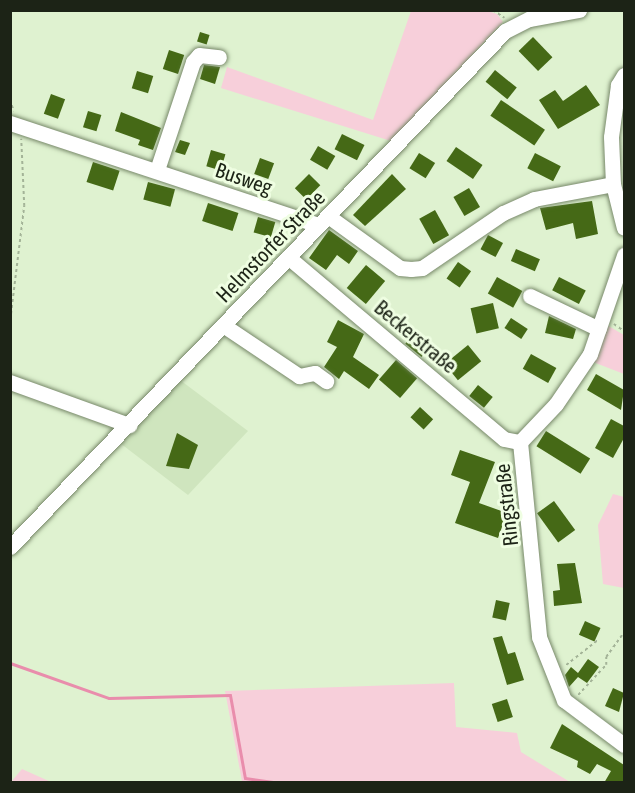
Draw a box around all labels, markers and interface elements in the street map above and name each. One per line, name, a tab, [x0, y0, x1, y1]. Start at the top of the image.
street label: Busweg	[212, 157, 276, 199]
street label: Helmstorfer Straße	[210, 185, 330, 307]
street label: Beckerstraße	[370, 294, 462, 378]
street label: Ringstraße	[489, 462, 523, 548]

